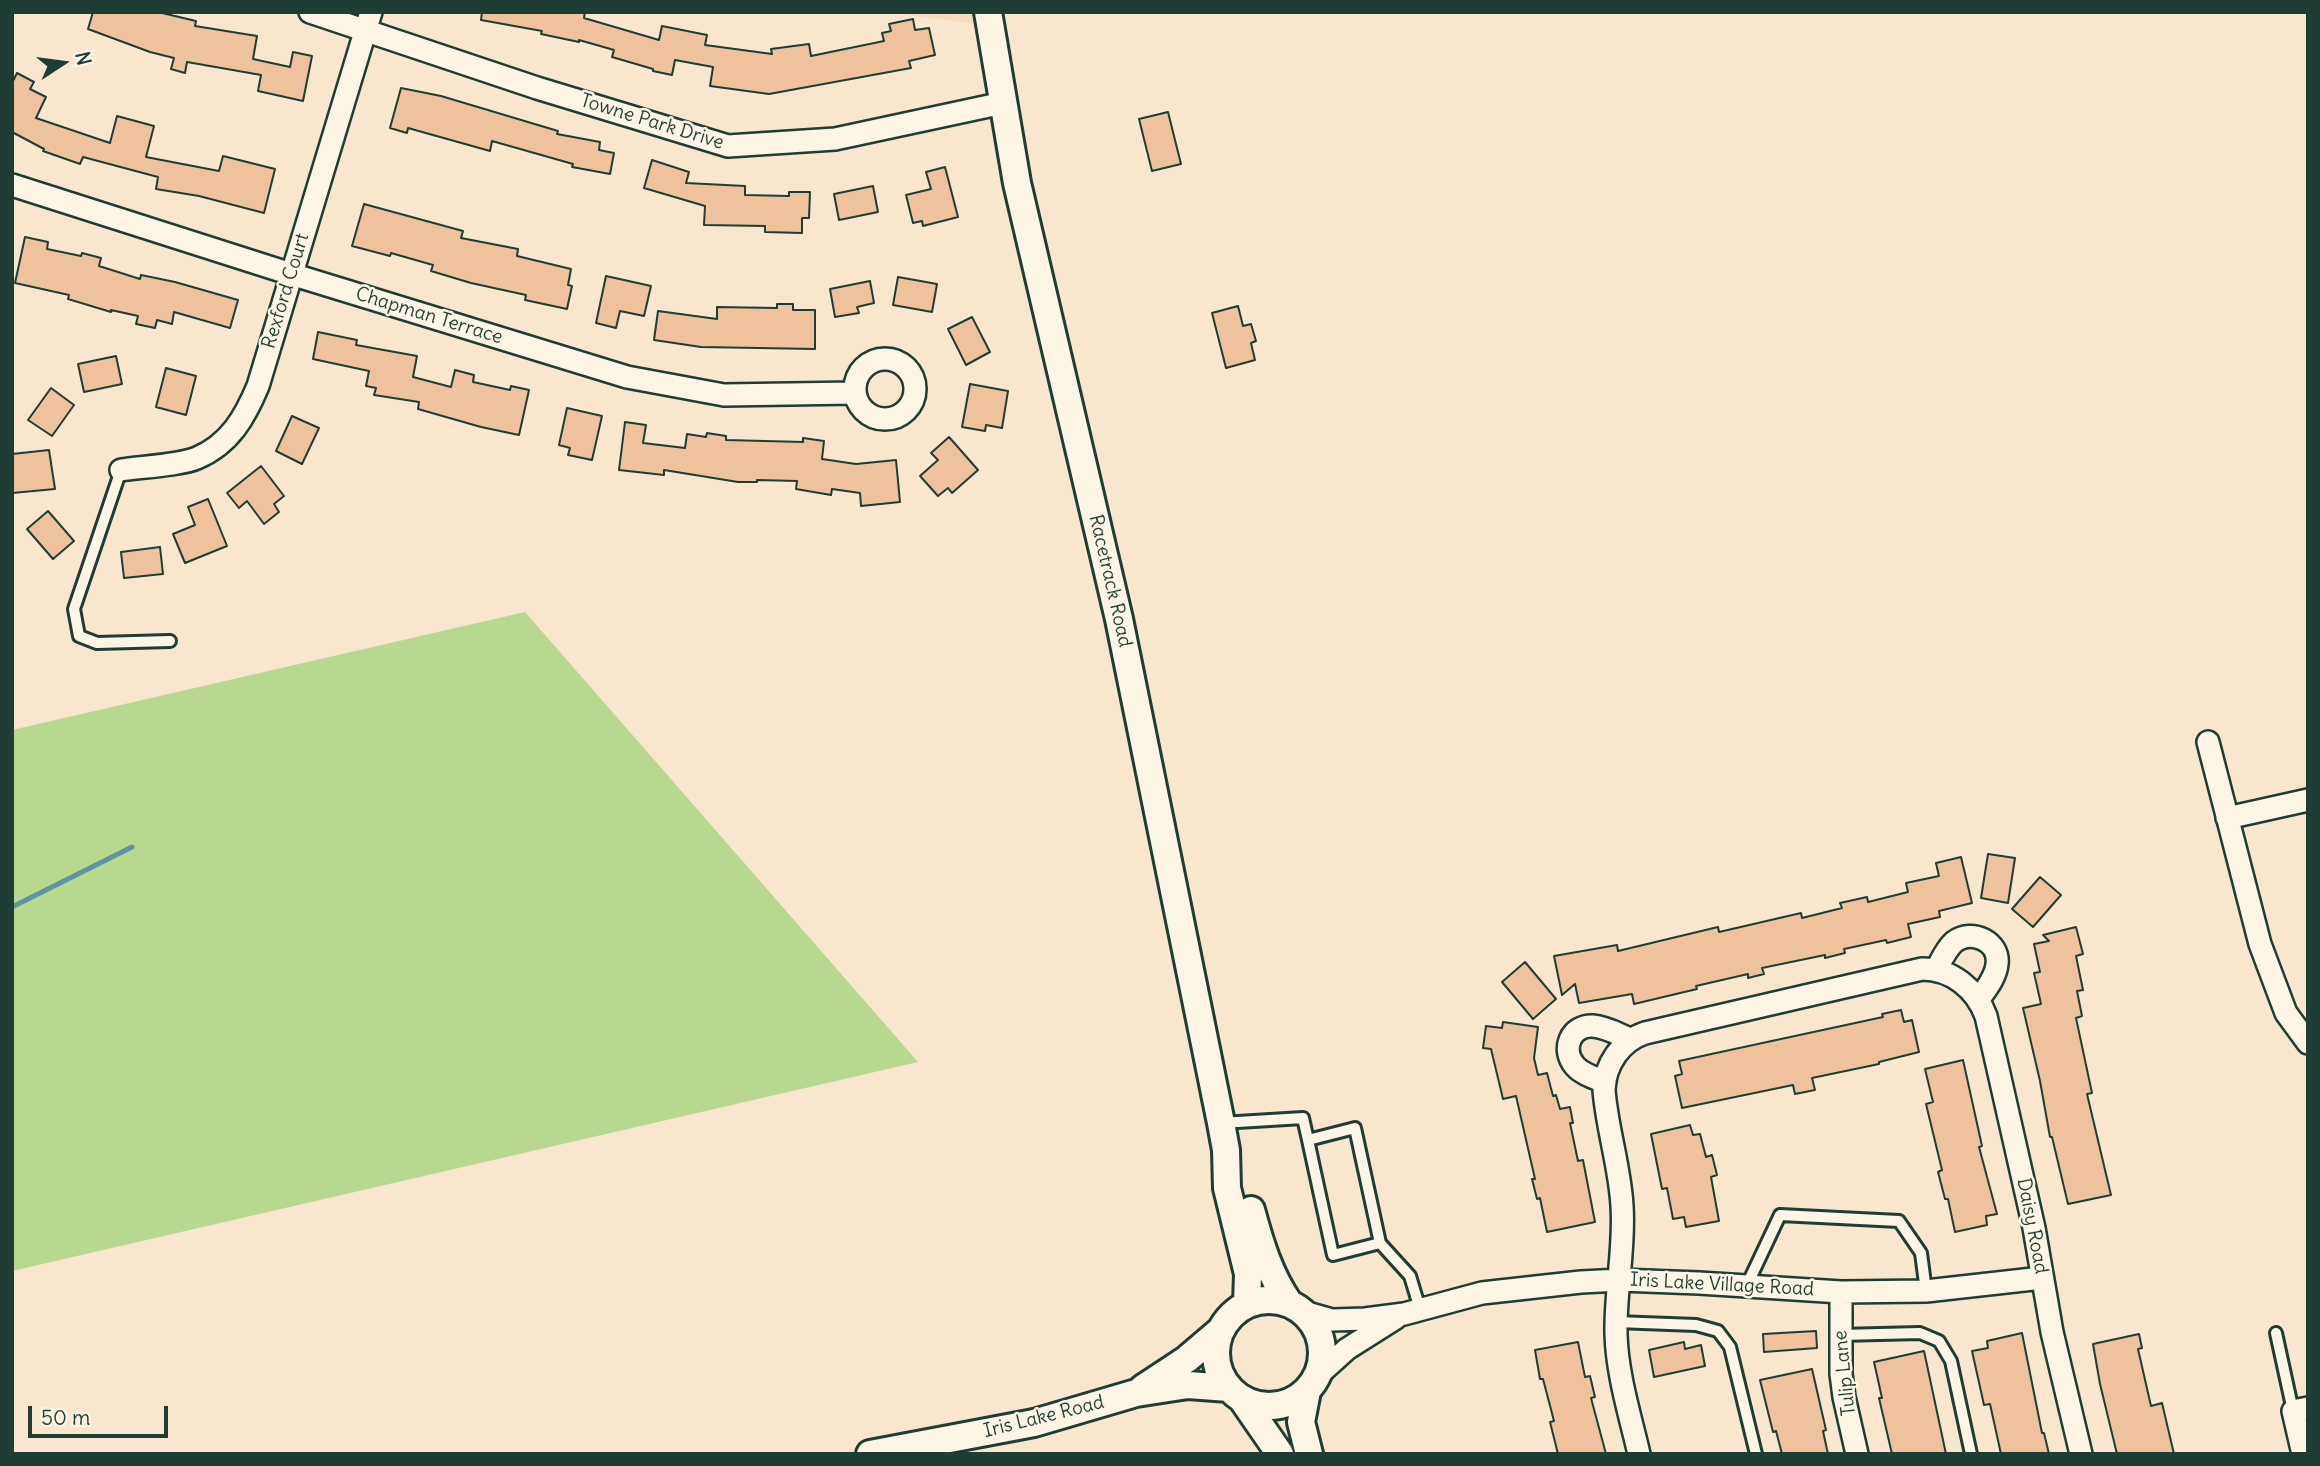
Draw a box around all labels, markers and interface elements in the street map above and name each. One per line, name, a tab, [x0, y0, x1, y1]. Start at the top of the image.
north arrow	[28, 28, 98, 98]
text: N	[70, 49, 97, 67]
street label: Towne Park Drive	[578, 89, 726, 155]
street label: Rexford Court	[258, 231, 314, 351]
street label: Chapman Terrace	[353, 283, 505, 349]
street label: Racetrack Road	[1084, 512, 1136, 650]
street label: Daisy Road	[2012, 1176, 2052, 1276]
street label: Iris Lake Village Road	[1630, 1269, 1814, 1301]
street label: Tulip Lane	[1829, 1329, 1861, 1417]
street label: Iris Lake Road	[981, 1391, 1107, 1443]
scale bar	[32, 1392, 172, 1436]
text: 50 m	[41, 1404, 90, 1431]

